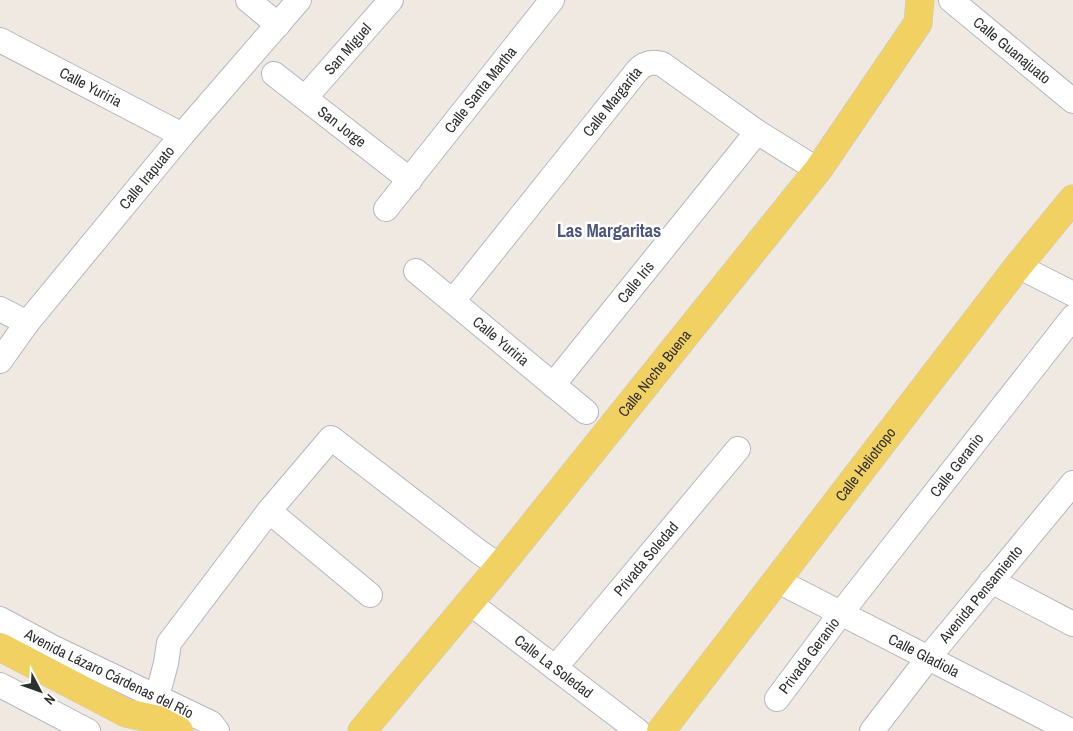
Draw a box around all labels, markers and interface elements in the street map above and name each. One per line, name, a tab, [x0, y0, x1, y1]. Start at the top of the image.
street label: Calle Guanajuato	[969, 12, 1056, 89]
street label: San Miguel	[319, 18, 376, 79]
street label: Calle Santa Martha	[439, 42, 521, 137]
street label: Calle Yuriria	[56, 62, 126, 112]
street label: Calle Margarita	[577, 62, 646, 141]
street label: San Jorge	[314, 101, 371, 152]
street label: Calle Irapuato	[114, 141, 179, 214]
district label: Las Margaritas	[557, 218, 661, 243]
street label: Calle Iris	[612, 256, 659, 307]
street label: Calle Yuriria	[468, 311, 534, 371]
street label: Calle Noche Buena	[613, 325, 696, 421]
street label: Calle Heliotropo	[830, 423, 901, 506]
street label: Calle Geranio	[925, 428, 988, 501]
street label: Privada Soledad	[608, 517, 683, 600]
street label: Avenida Pensamiento	[933, 540, 1027, 648]
street label: Privada Geranio	[773, 613, 844, 698]
street label: Avenida Lázaro Cárdenas del Río	[20, 623, 197, 723]
street label: Calle Gladiola	[885, 628, 963, 682]
street label: Calle La Soledad	[510, 629, 597, 703]
north arrow	[15, 666, 65, 716]
text: N	[40, 690, 59, 709]

